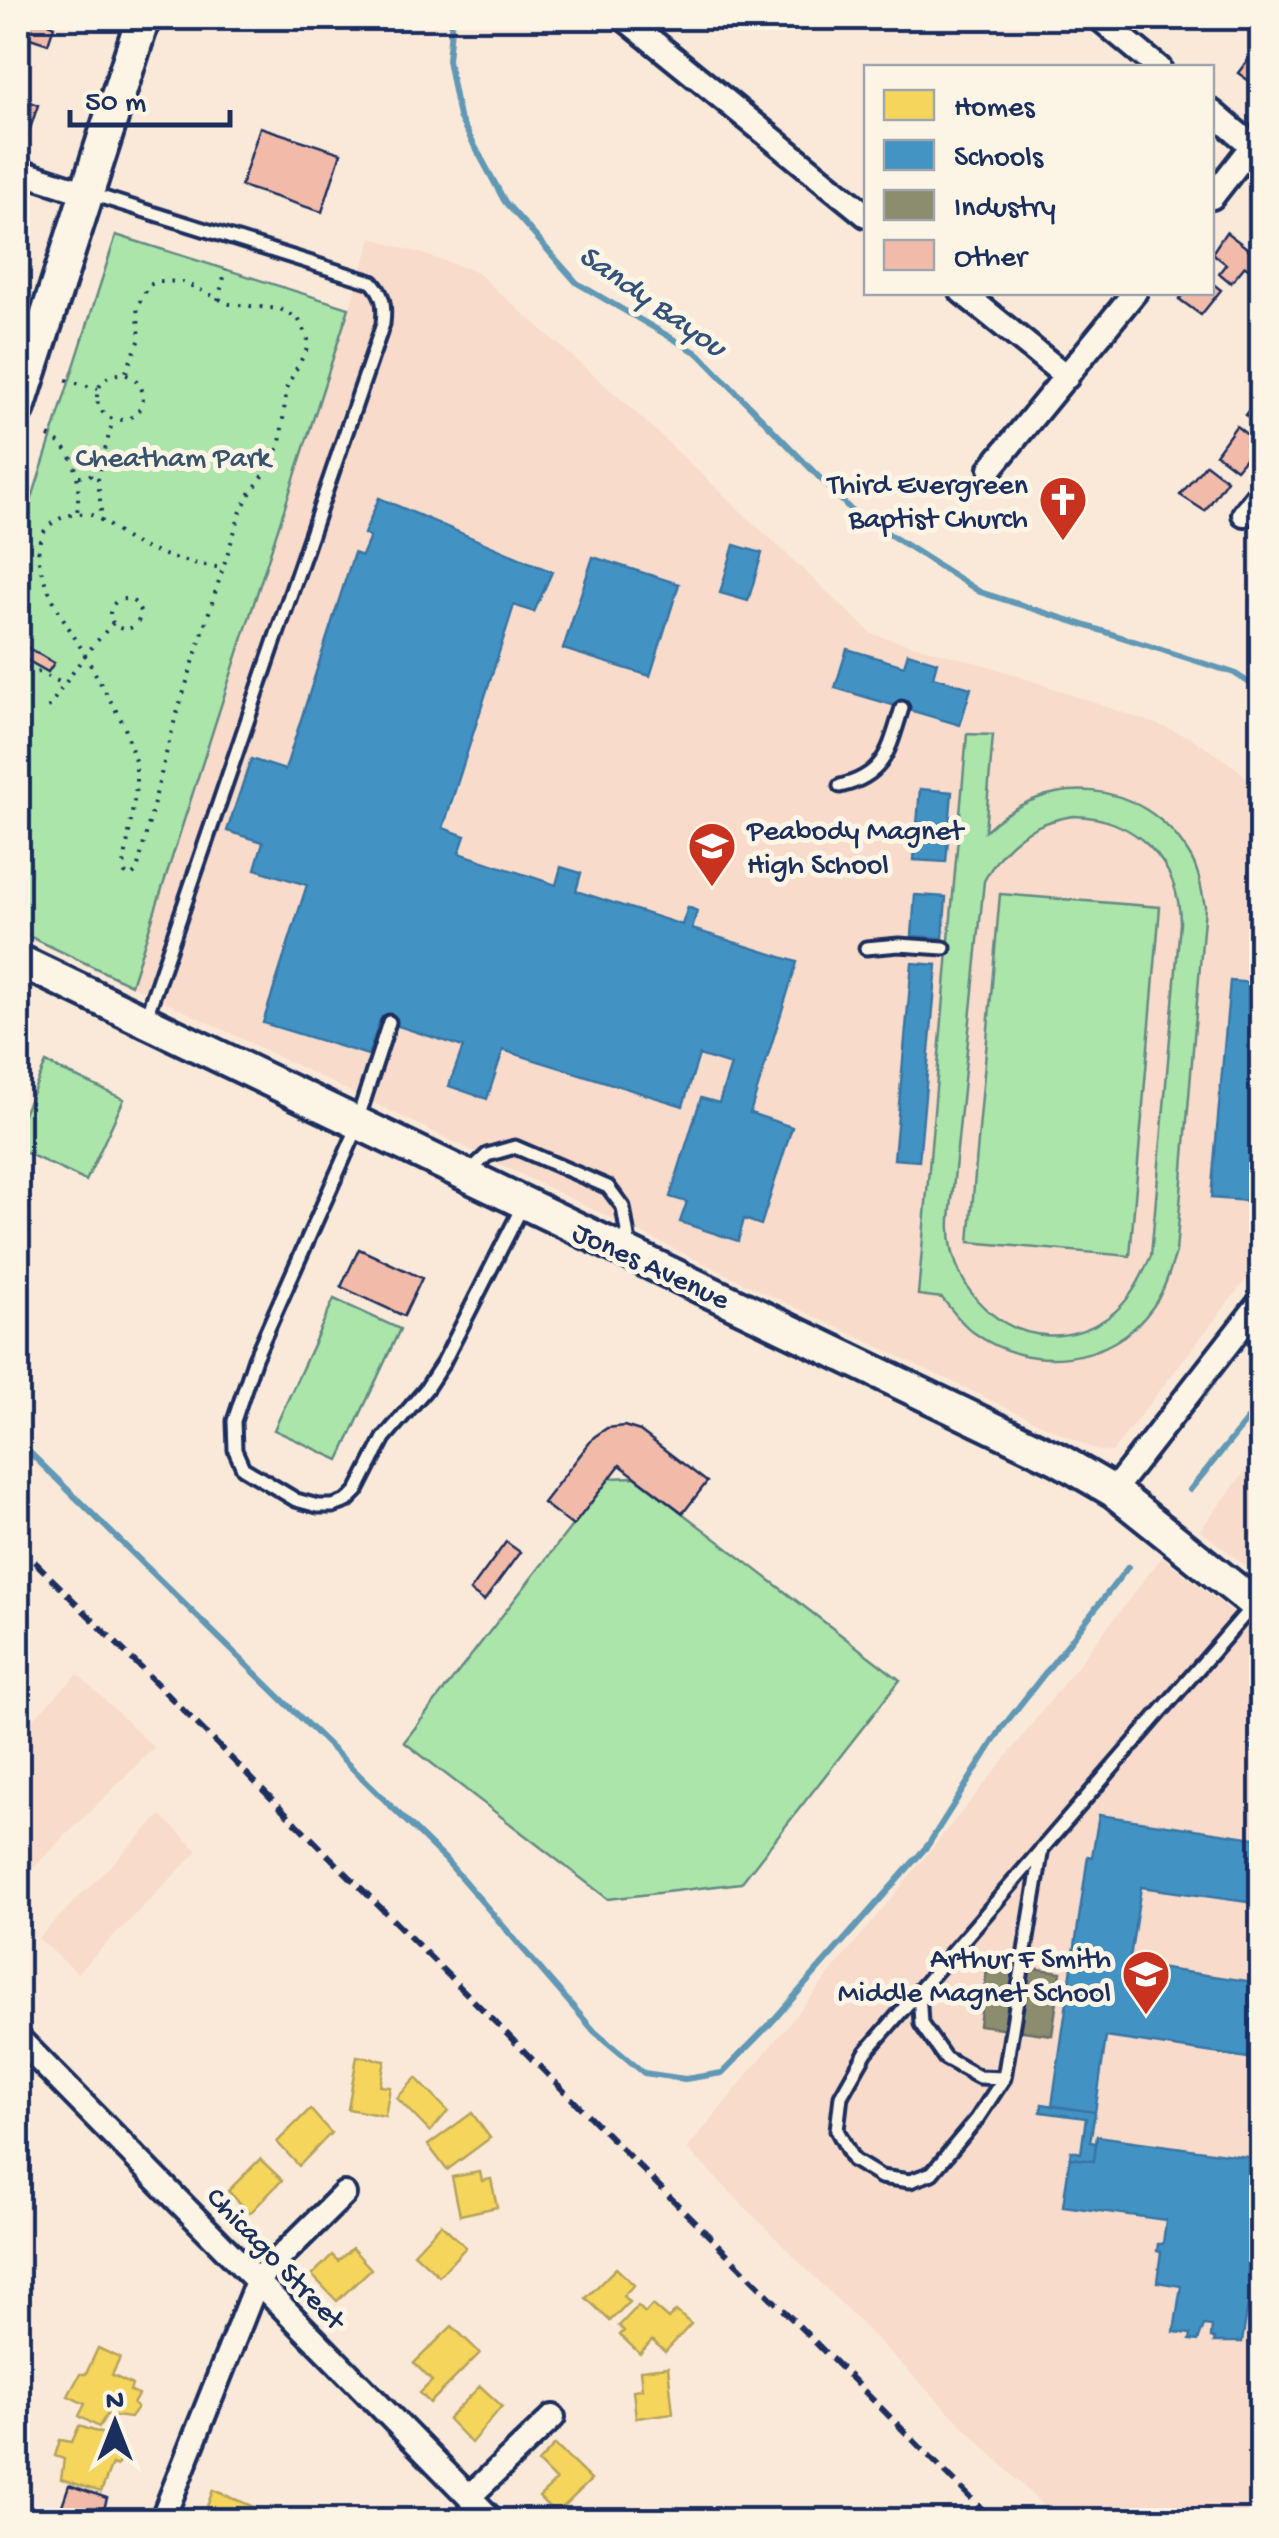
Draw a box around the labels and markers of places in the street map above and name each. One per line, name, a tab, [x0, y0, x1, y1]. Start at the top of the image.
place label: Third Evergreen Baptist Church	[826, 470, 1028, 539]
church icon: Third Evergreen Baptist Church	[1037, 474, 1089, 542]
place label: Peabody Magnet High School	[746, 816, 966, 885]
school or university icon: Peabody Magnet High School	[686, 820, 738, 888]
place label: Arthur F Smith Middle Magnet School	[838, 1944, 1111, 2013]
school or university icon: Arthur F Smith Middle Magnet School	[1120, 1948, 1172, 2016]

